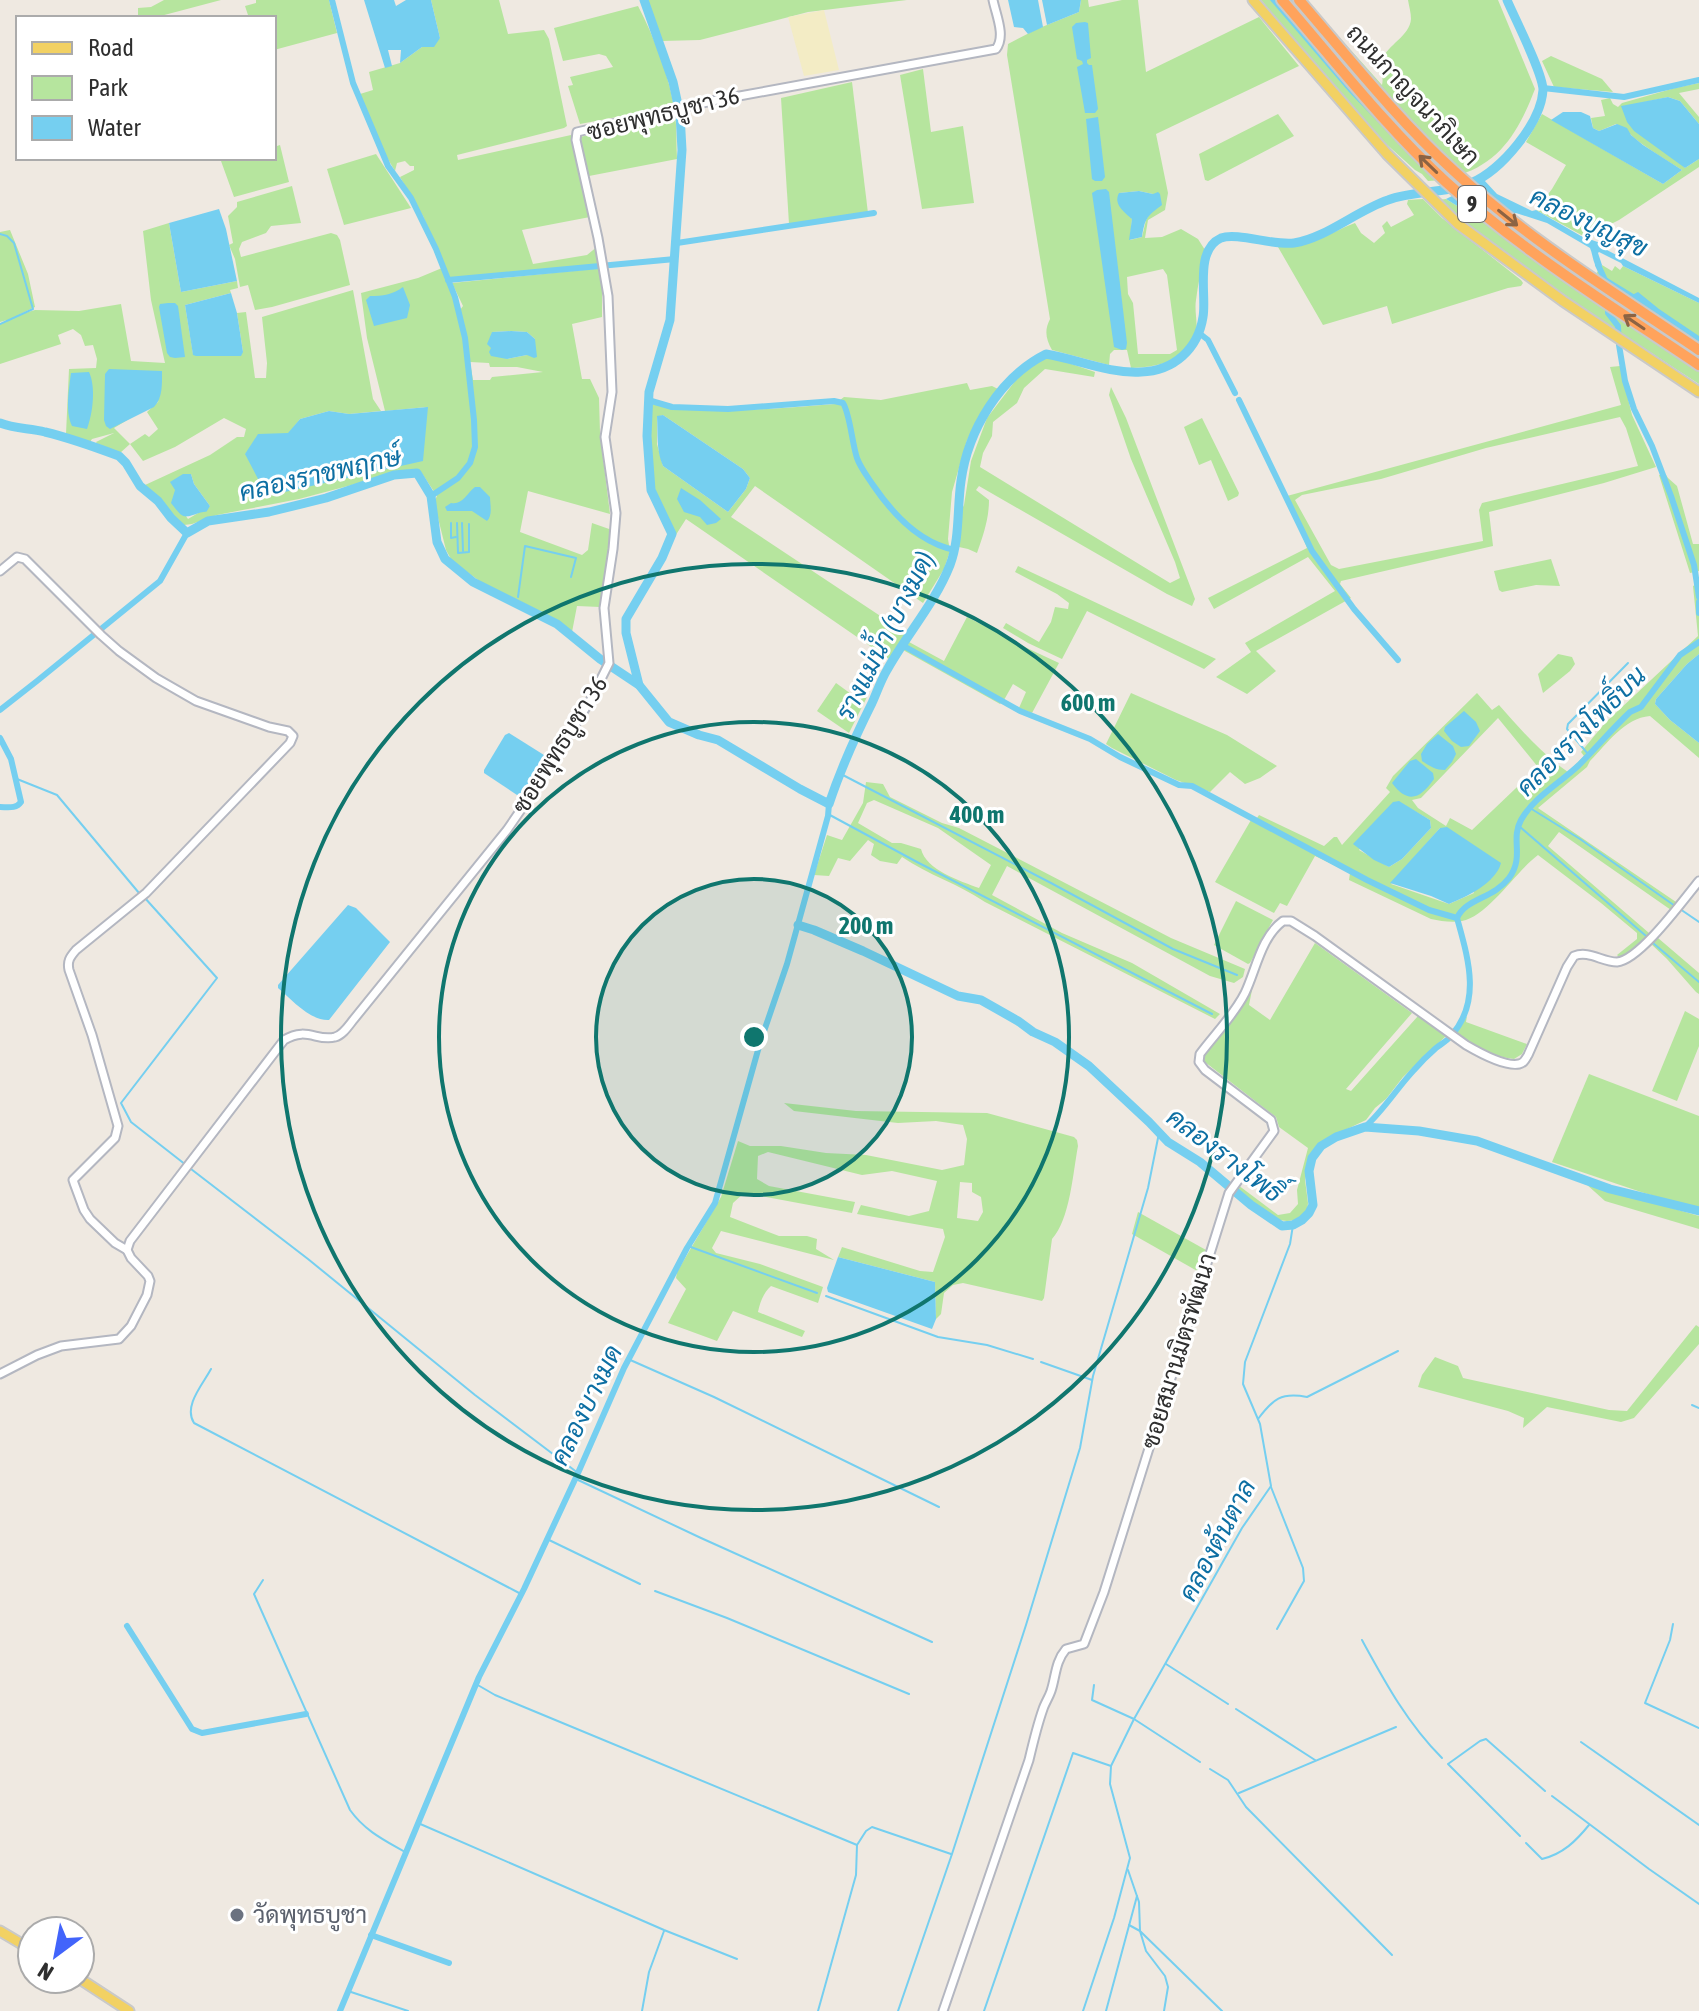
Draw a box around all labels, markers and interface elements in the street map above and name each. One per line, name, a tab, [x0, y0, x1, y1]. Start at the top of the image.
legend	[16, 16, 276, 160]
street label: ถนนกาญจนาภิเษก	[1341, 19, 1485, 171]
text: Road	[88, 34, 134, 61]
text: Park	[88, 74, 129, 101]
street label: ซอยพุทธบูชา 36	[584, 82, 743, 149]
text: Water	[88, 114, 141, 141]
one-way arrow	[1419, 155, 1438, 174]
water label: คลองบุญสุข	[1524, 181, 1653, 266]
road number: 9	[1458, 186, 1486, 222]
one-way arrow	[1497, 209, 1518, 226]
one-way arrow	[1624, 313, 1646, 330]
water label: คลองราชพฤกษ์	[236, 438, 408, 508]
water label: รางแม่น้ำ (บางมด)	[824, 544, 941, 726]
water label: คลองรางโพธิ์บน	[1504, 654, 1652, 802]
street label: ซอยพุทธบูชา 36	[507, 671, 616, 820]
text: 600 m	[1061, 689, 1115, 716]
text: 400 m	[949, 801, 1004, 828]
text: 200 m	[839, 912, 893, 939]
centre of rings	[740, 1023, 768, 1051]
water label: คลองรางโพธิ์	[1161, 1095, 1297, 1211]
street label: ซอยสมานมิตรพัฒนา	[1136, 1250, 1221, 1452]
water label: คลองบางมด	[544, 1340, 628, 1470]
water label: คลองต้นตาล	[1172, 1473, 1262, 1606]
place label: วัดพุทธบูชา	[253, 1901, 367, 1932]
marker: วัดพุทธบูชา	[228, 1906, 246, 1924]
north arrow	[16, 1915, 96, 1995]
text: N	[33, 1957, 58, 1986]

